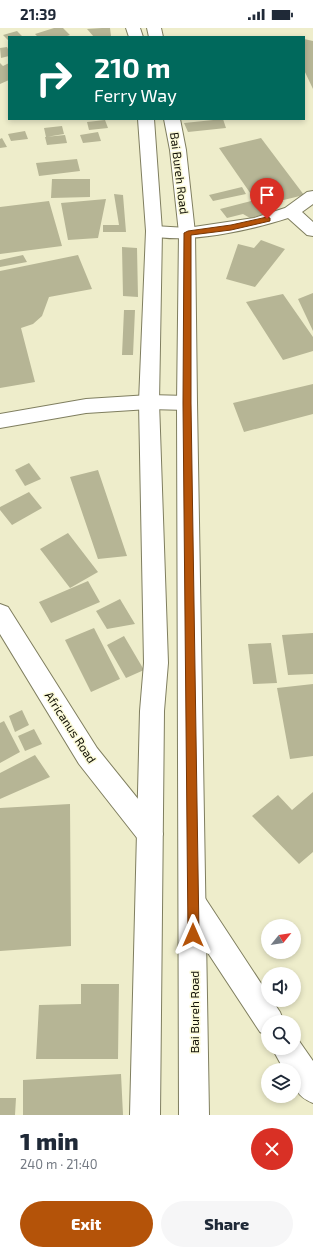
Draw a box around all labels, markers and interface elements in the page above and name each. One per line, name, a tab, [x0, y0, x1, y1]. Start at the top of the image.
text: 21:39	[20, 5, 56, 23]
text: 210 m	[94, 50, 171, 84]
icon: right	[28, 52, 80, 104]
text: Ferry Way	[94, 84, 177, 106]
street label: Bai Bureh Road	[168, 131, 192, 215]
pin	[250, 178, 284, 219]
icon: arrive	[256, 184, 278, 206]
street label: Africanus Road	[43, 689, 99, 765]
position arrow	[172, 914, 214, 956]
north arrow	[261, 919, 301, 959]
map controls	[261, 919, 301, 1103]
button: sound	[261, 967, 301, 1007]
street label: Bai Bureh Road	[187, 971, 201, 1053]
button: search	[261, 1015, 301, 1055]
button: layers	[261, 1063, 301, 1103]
text: 1 min	[20, 1126, 79, 1155]
button: close	[251, 1128, 293, 1170]
text: 240 m · 21:40	[20, 1156, 98, 1172]
button: Exit	[20, 1201, 153, 1247]
button: Share	[161, 1201, 293, 1247]

